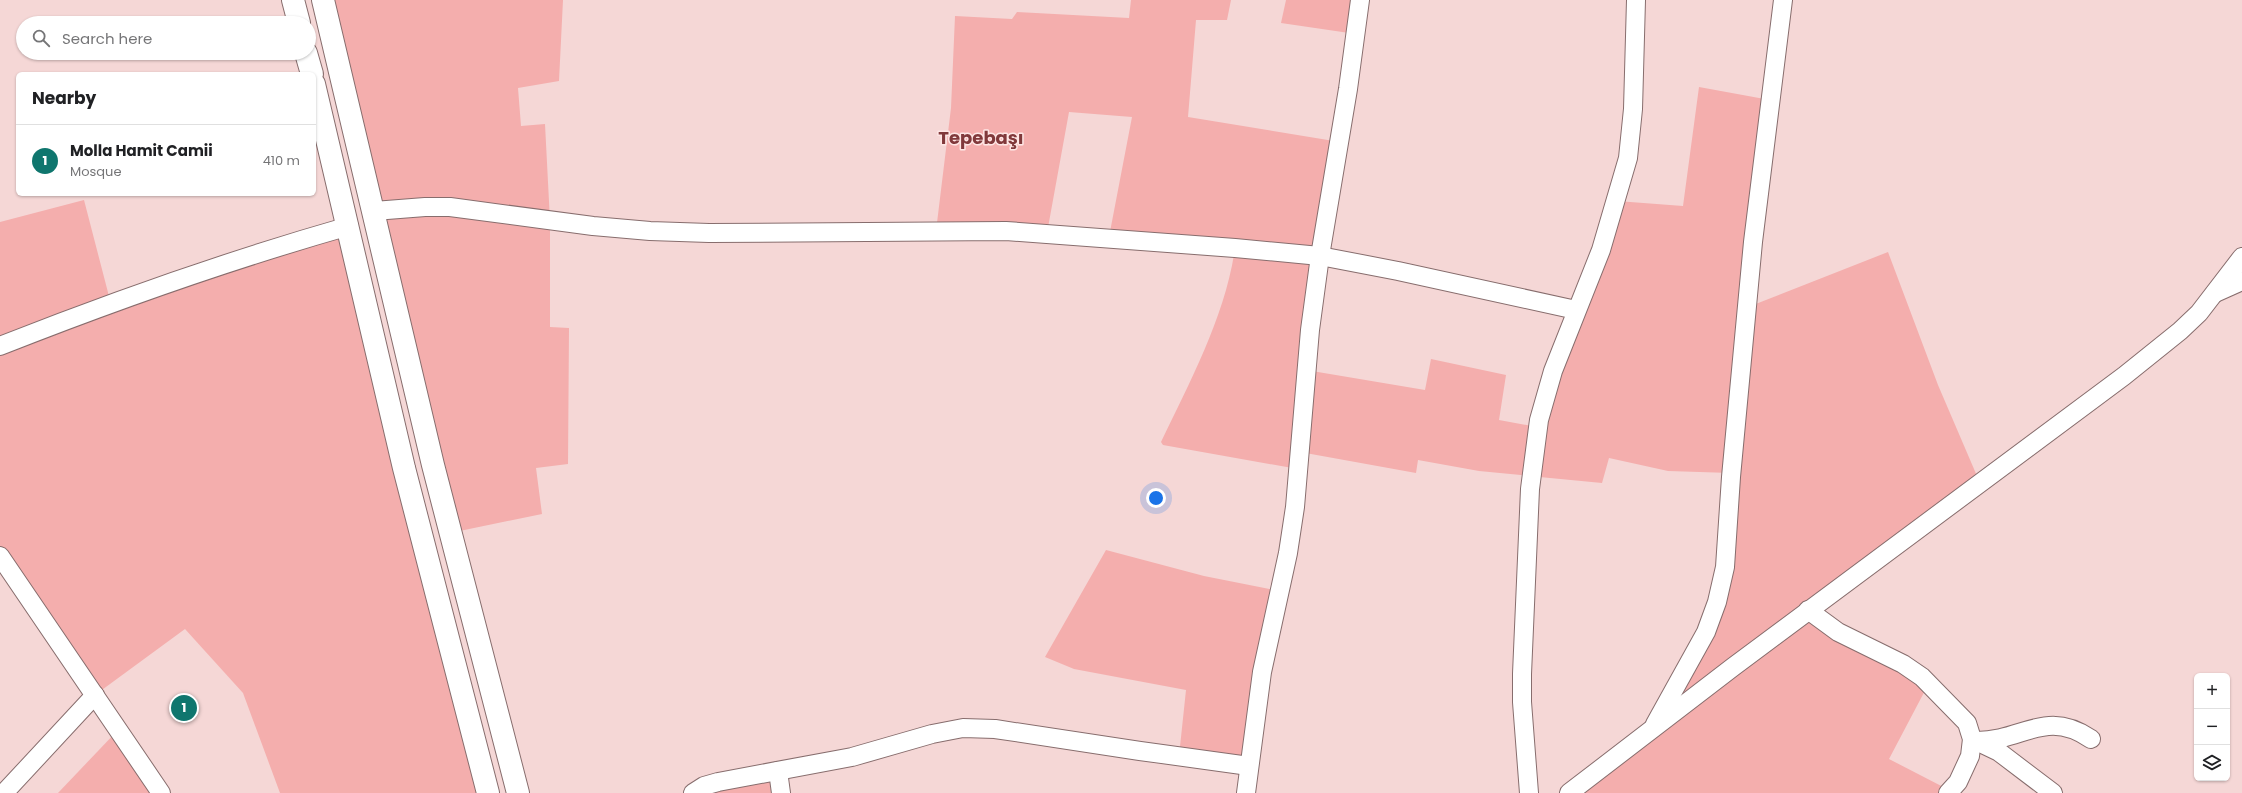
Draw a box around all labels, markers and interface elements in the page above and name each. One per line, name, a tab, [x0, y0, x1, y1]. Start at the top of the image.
search box	[16, 16, 316, 60]
icon: search	[30, 27, 52, 49]
text: Search here	[62, 28, 152, 49]
text: Nearby	[32, 86, 96, 110]
district label: Tepebaşı	[938, 125, 1024, 150]
text: Molla Hamit Camii	[70, 140, 213, 161]
text: 1	[43, 151, 47, 170]
text: 410 m	[263, 151, 300, 170]
text: Mosque	[70, 162, 121, 181]
your location	[1146, 488, 1166, 508]
map controls	[2194, 673, 2230, 781]
button: +	[2194, 673, 2230, 709]
pin: 1	[171, 693, 197, 723]
button: −	[2194, 709, 2230, 745]
button: layers	[2194, 745, 2230, 781]

